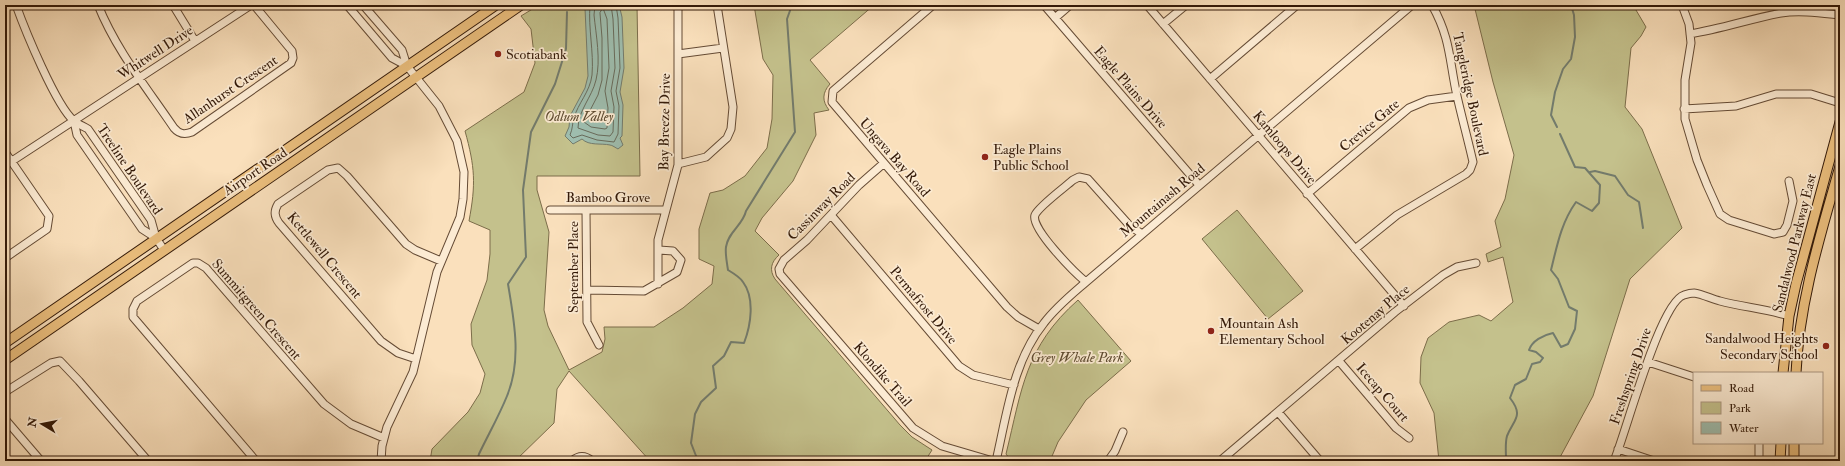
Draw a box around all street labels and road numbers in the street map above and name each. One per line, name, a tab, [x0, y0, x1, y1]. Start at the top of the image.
street label: Whitwell Drive	[114, 22, 196, 84]
street label: Tangleridge Boulevard	[1449, 31, 1492, 158]
street label: Eagle Plains Drive	[1090, 43, 1171, 132]
street label: Allanhurst Crescent	[179, 51, 281, 128]
street label: Bay Breeze Drive	[655, 73, 675, 171]
street label: Crevice Gate	[1336, 95, 1403, 155]
street label: Kamloops Drive	[1248, 107, 1320, 188]
street label: Ungava Bay Road	[855, 114, 934, 201]
street label: Treeline Boulevard	[93, 121, 166, 218]
street label: Airport Road	[219, 144, 291, 200]
street label: Mountainash Road	[1116, 160, 1208, 241]
street label: Cassinway Road	[784, 169, 860, 245]
street label: Sandalwood Parkway East	[1769, 171, 1821, 315]
street label: Bamboo Grove	[566, 189, 650, 206]
street label: Kettlewell Crescent	[284, 209, 366, 302]
street label: September Place	[565, 221, 583, 313]
street label: Summitgreen Crescent	[208, 255, 305, 364]
street label: Permafrost Drive	[886, 263, 961, 348]
street label: Kootenay Place	[1338, 281, 1414, 349]
street label: Freshspring Drive	[1606, 325, 1656, 427]
street label: Klondike Trail	[850, 338, 916, 411]
street label: Icecap Court	[1352, 359, 1413, 426]

